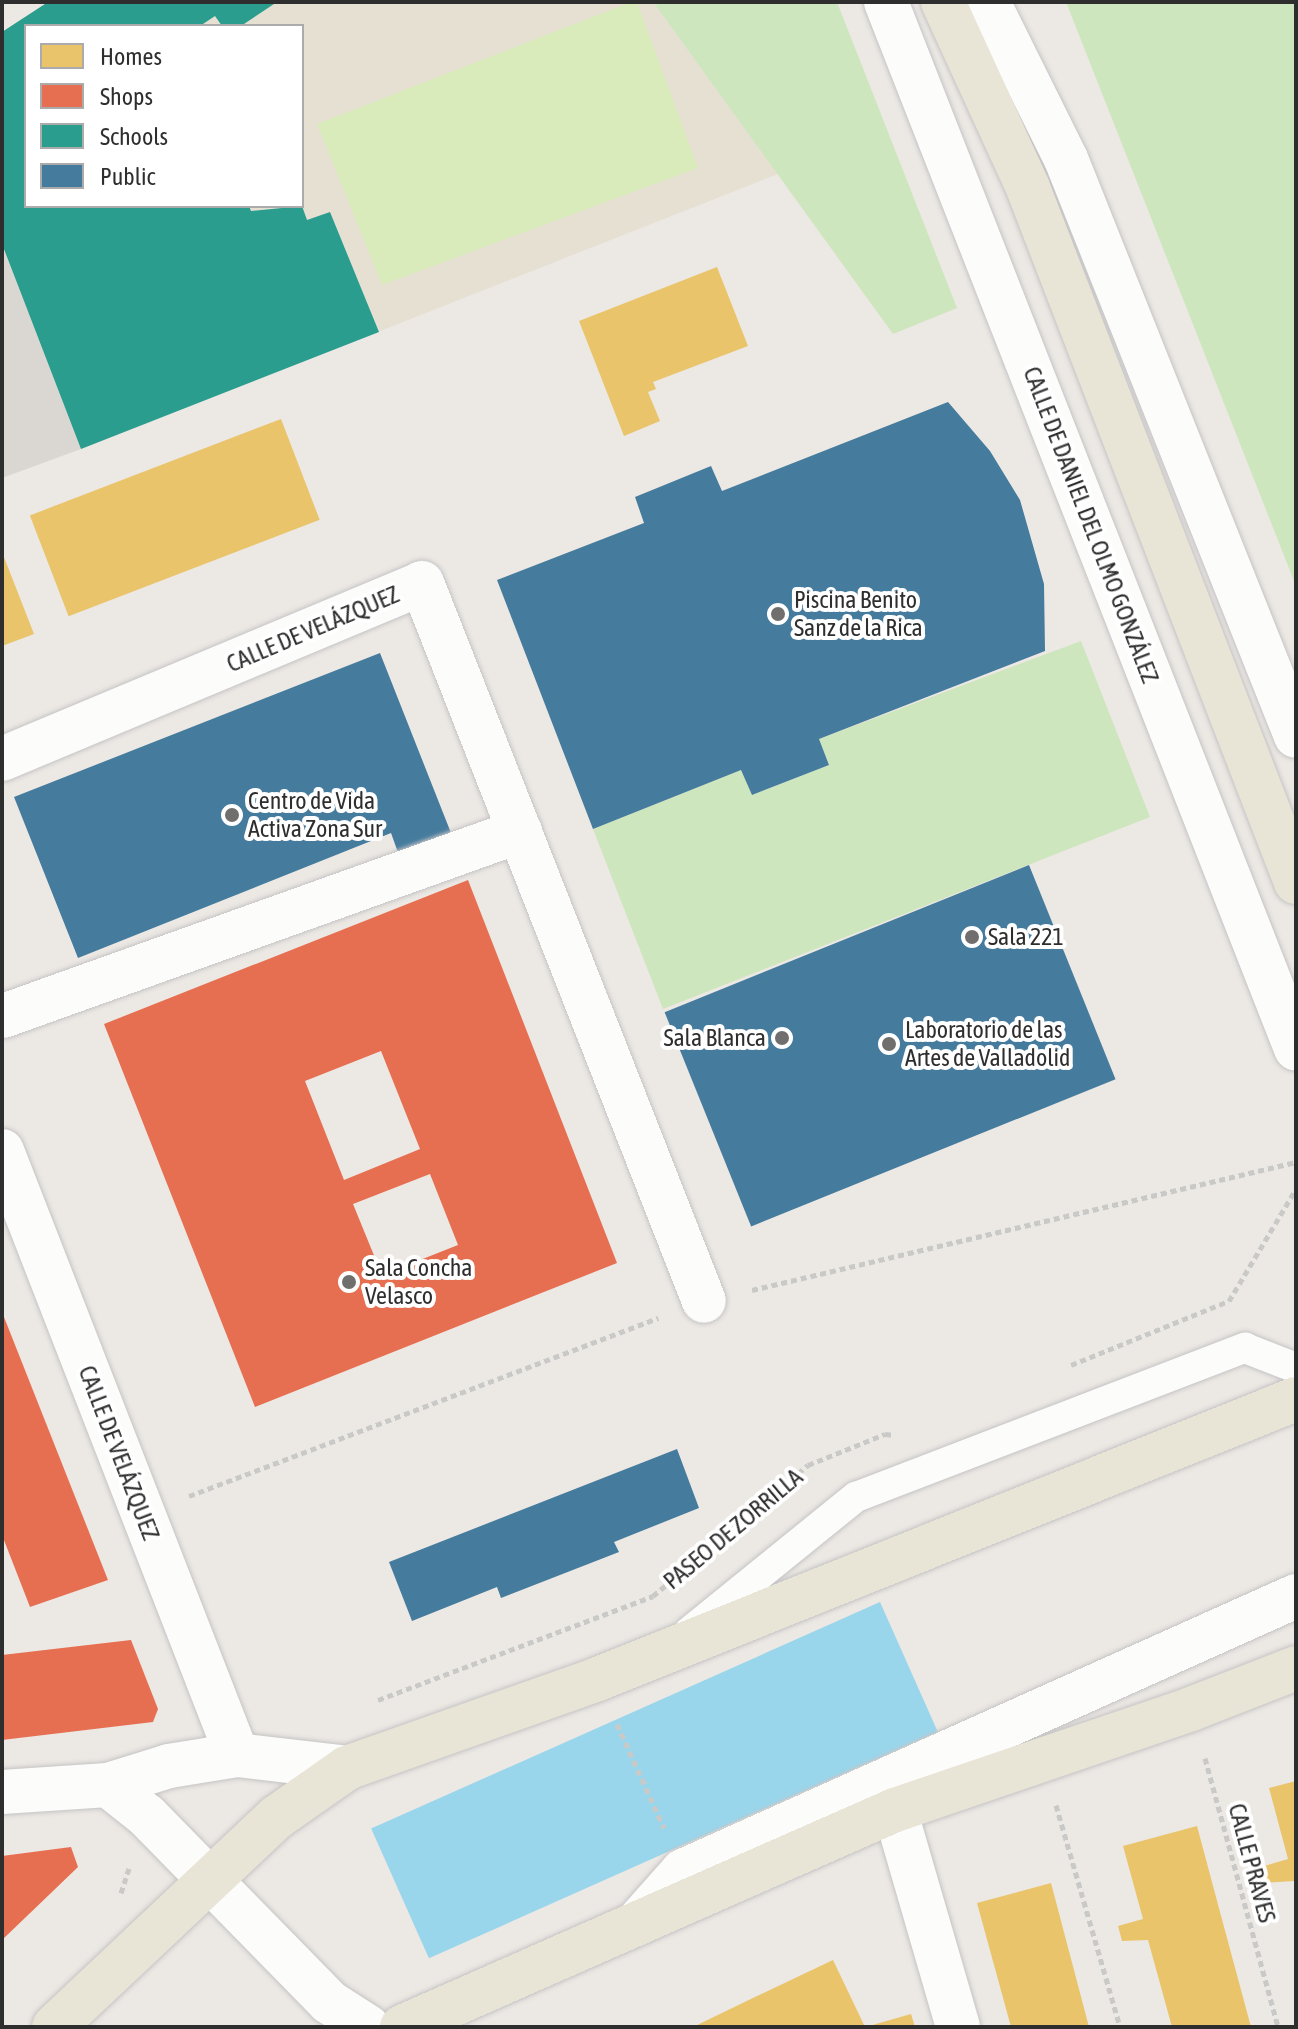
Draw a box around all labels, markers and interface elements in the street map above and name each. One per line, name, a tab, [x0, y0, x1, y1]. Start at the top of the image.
legend	[24, 24, 304, 208]
text: Homes	[100, 43, 162, 70]
text: Shops	[100, 83, 153, 110]
text: Schools	[100, 123, 168, 150]
text: Public	[100, 163, 156, 190]
street label: CALLE DE DANIEL DEL OLMO GONZÁLEZ	[1017, 363, 1165, 687]
street label: CALLE DE VELÁZQUEZ	[222, 580, 404, 678]
place label: Piscina Benito Sanz de la Rica	[794, 586, 923, 642]
marker: Piscina Benito Sanz de la Rica	[769, 605, 787, 623]
place label: Centro de Vida Activa Zona Sur	[248, 787, 382, 843]
marker: Centro de Vida Activa Zona Sur	[223, 806, 241, 824]
place label: Sala 221	[988, 923, 1064, 951]
marker: Sala 221	[963, 928, 981, 946]
place label: Laboratorio de las Artes de Valladolid	[905, 1016, 1070, 1072]
place label: Sala Blanca	[663, 1024, 766, 1052]
marker: Sala Blanca	[773, 1029, 791, 1047]
marker: Laboratorio de las Artes de Valladolid	[880, 1035, 898, 1053]
place label: Sala Concha Velasco	[365, 1254, 472, 1310]
marker: Sala Concha Velasco	[340, 1273, 358, 1291]
street label: CALLE DE VELÁZQUEZ	[72, 1362, 166, 1544]
street label: PASEO DE ZORRILLA	[658, 1463, 808, 1595]
street label: CALLE PRAVES	[1222, 1800, 1282, 1926]

